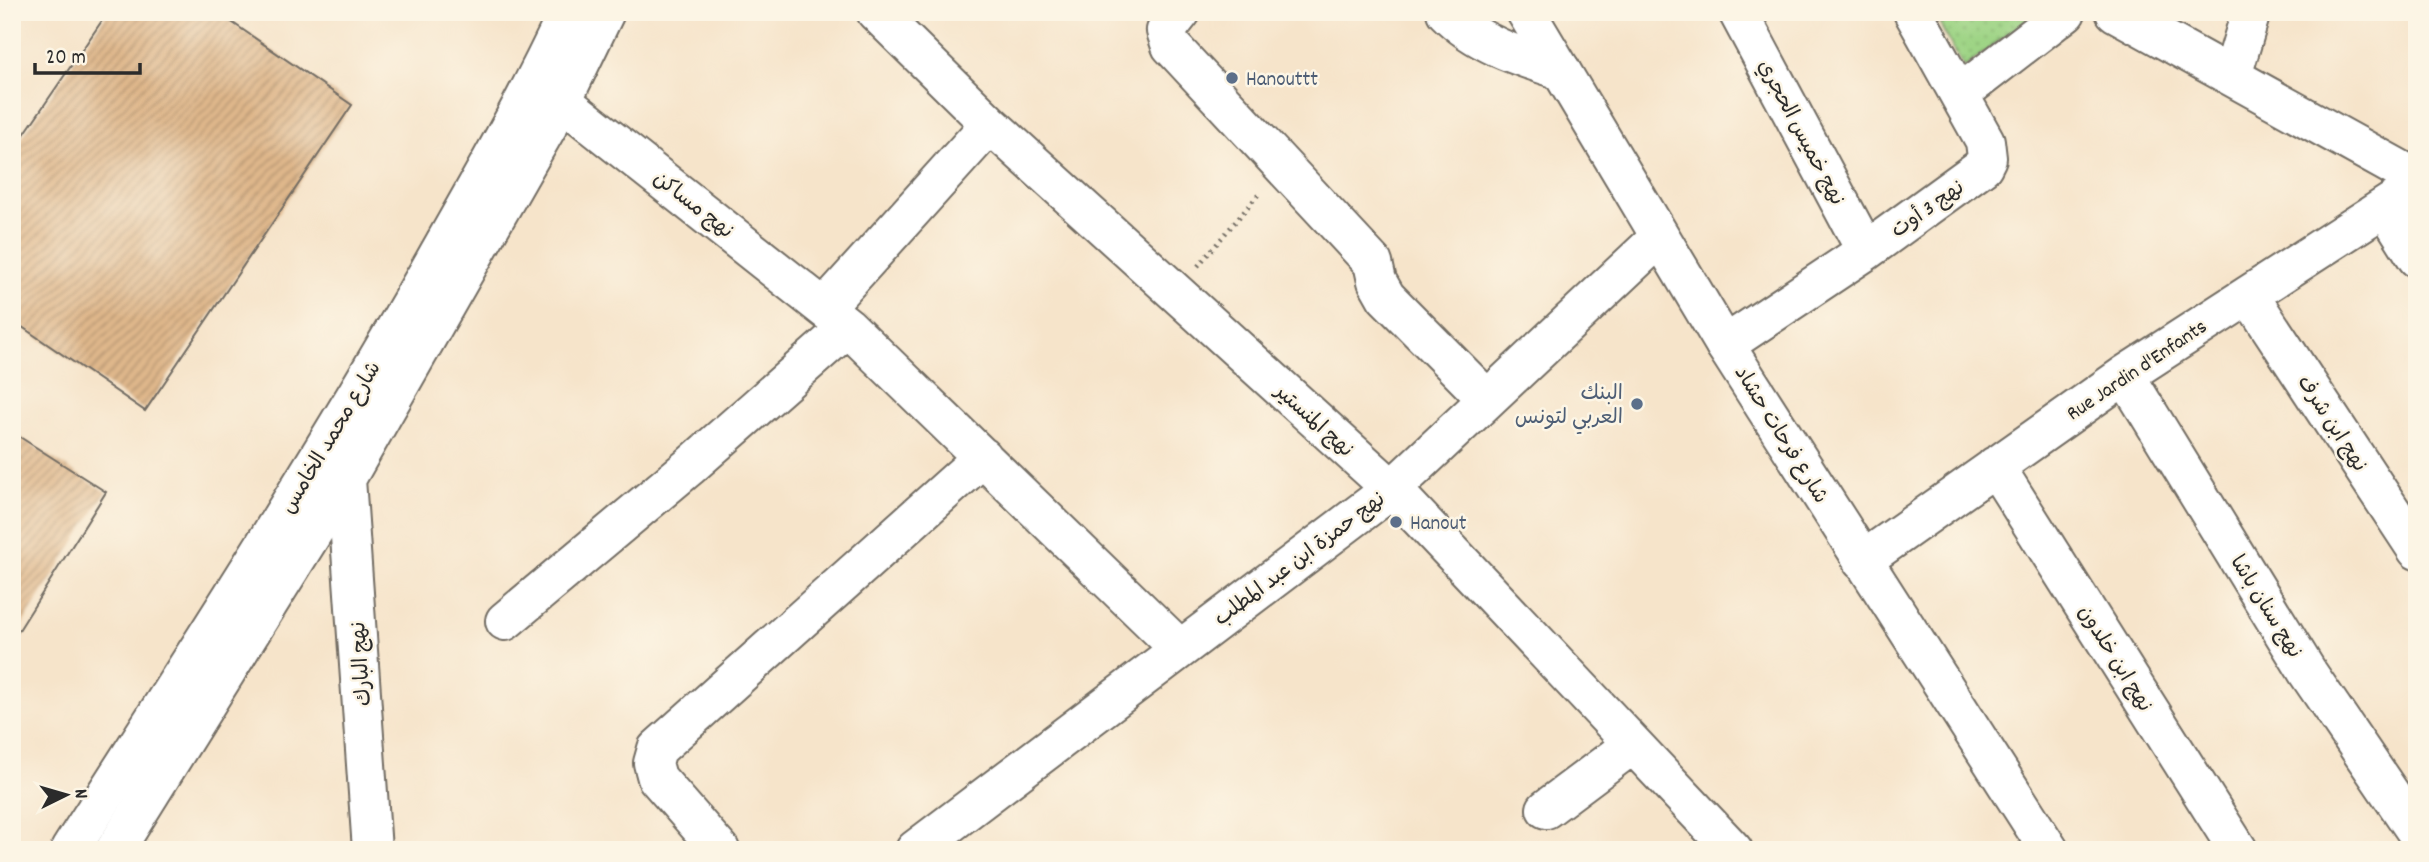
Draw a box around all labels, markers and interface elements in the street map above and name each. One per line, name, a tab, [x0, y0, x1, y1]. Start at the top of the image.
scale bar	[35, 32, 140, 76]
text: 20 m	[46, 44, 86, 74]
street label: نهج خميس الحجري	[1748, 55, 1850, 212]
place label: Hanouttt	[1246, 66, 1318, 96]
marker: Hanouttt	[1224, 70, 1240, 86]
street label: نهج مساكن	[646, 165, 739, 247]
street label: نهج 3 أوت	[1886, 174, 1972, 247]
street label: Rue Jardin d'Enfants	[2061, 313, 2214, 430]
street label: شارع محمد الخامس	[275, 357, 390, 521]
street label: شارع فرحات حشاد	[1725, 361, 1834, 510]
street label: نهج ابن شرف	[2288, 371, 2373, 479]
street label: نهج المنستير	[1266, 377, 1359, 466]
place label: البنك العربي لتونس	[1515, 380, 1623, 435]
marker: البنك العربي لتونس	[1629, 396, 1645, 412]
street label: نهج حمزة ابن عبد المطلب	[1209, 486, 1393, 635]
place label: Hanout	[1410, 510, 1467, 540]
marker: Hanout	[1388, 514, 1404, 530]
street label: نهج سنان باشا	[2221, 550, 2308, 665]
street label: نهج ابن خلدون	[2069, 600, 2158, 719]
street label: نهج البارك	[345, 620, 381, 707]
north arrow	[32, 760, 102, 830]
text: N	[66, 788, 93, 800]

